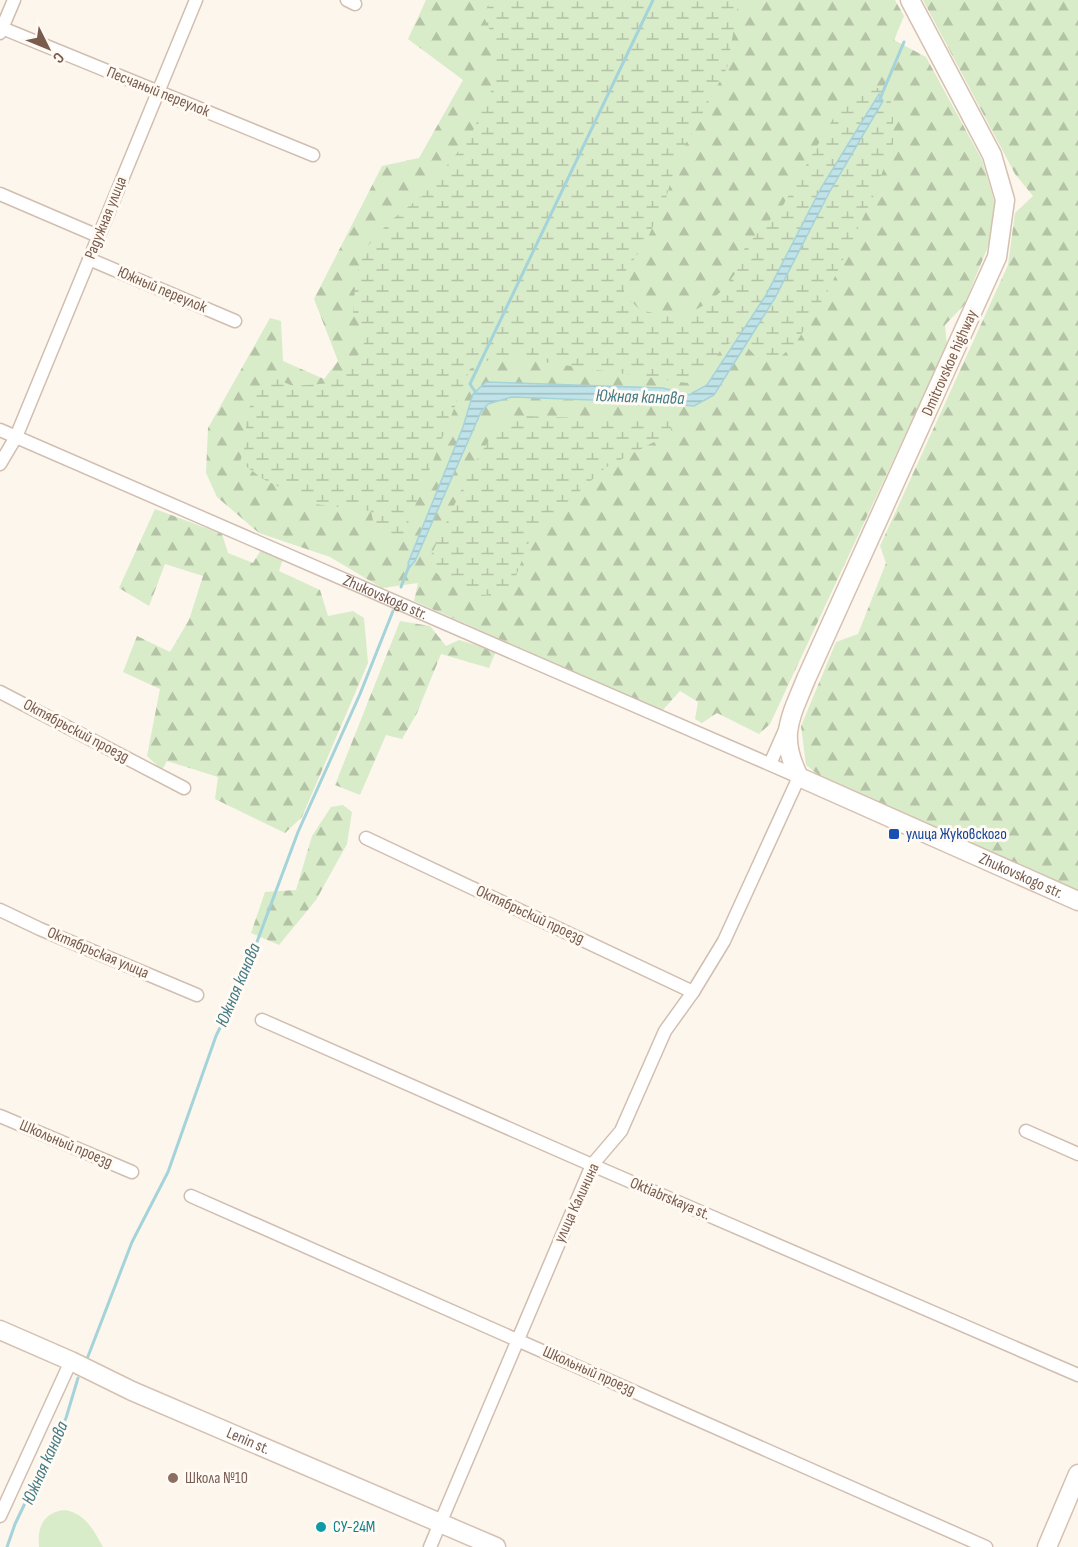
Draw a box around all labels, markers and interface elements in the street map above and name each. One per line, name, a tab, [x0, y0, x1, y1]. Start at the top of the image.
north arrow	[18, 18, 78, 78]
text: С	[48, 48, 68, 67]
street label: Песчаный переулок	[104, 63, 213, 122]
street label: Радужная улица	[81, 174, 131, 262]
street label: Южный переулок	[115, 263, 210, 318]
street label: Dmitrovskoe highway	[918, 307, 982, 419]
water label: Южная канава	[595, 385, 685, 409]
street label: Zhukovskogo str.	[340, 571, 430, 624]
street label: Октябрьский проезд	[20, 695, 132, 767]
place label: улица Жуковского	[906, 825, 1007, 844]
marker: улица Жуковского	[887, 827, 901, 841]
street label: Zhukovskogo str.	[976, 849, 1066, 903]
street label: Октябрьский проезд	[473, 882, 587, 948]
street label: Октябрьская улица	[44, 923, 152, 983]
water label: Южная канава	[211, 939, 265, 1030]
street label: Школьный проезд	[17, 1116, 115, 1172]
street label: улица Калинина	[550, 1160, 604, 1246]
street label: Oktiabrskaya st.	[627, 1174, 713, 1224]
street label: Школьный проезд	[540, 1342, 638, 1400]
water label: Южная канава	[17, 1418, 73, 1508]
street label: Lenin st.	[224, 1423, 273, 1459]
place label: Школа №10	[185, 1469, 248, 1488]
marker: Школа №10	[166, 1471, 180, 1485]
place label: СУ-24М	[333, 1518, 375, 1537]
marker: СУ-24М	[314, 1520, 328, 1534]

